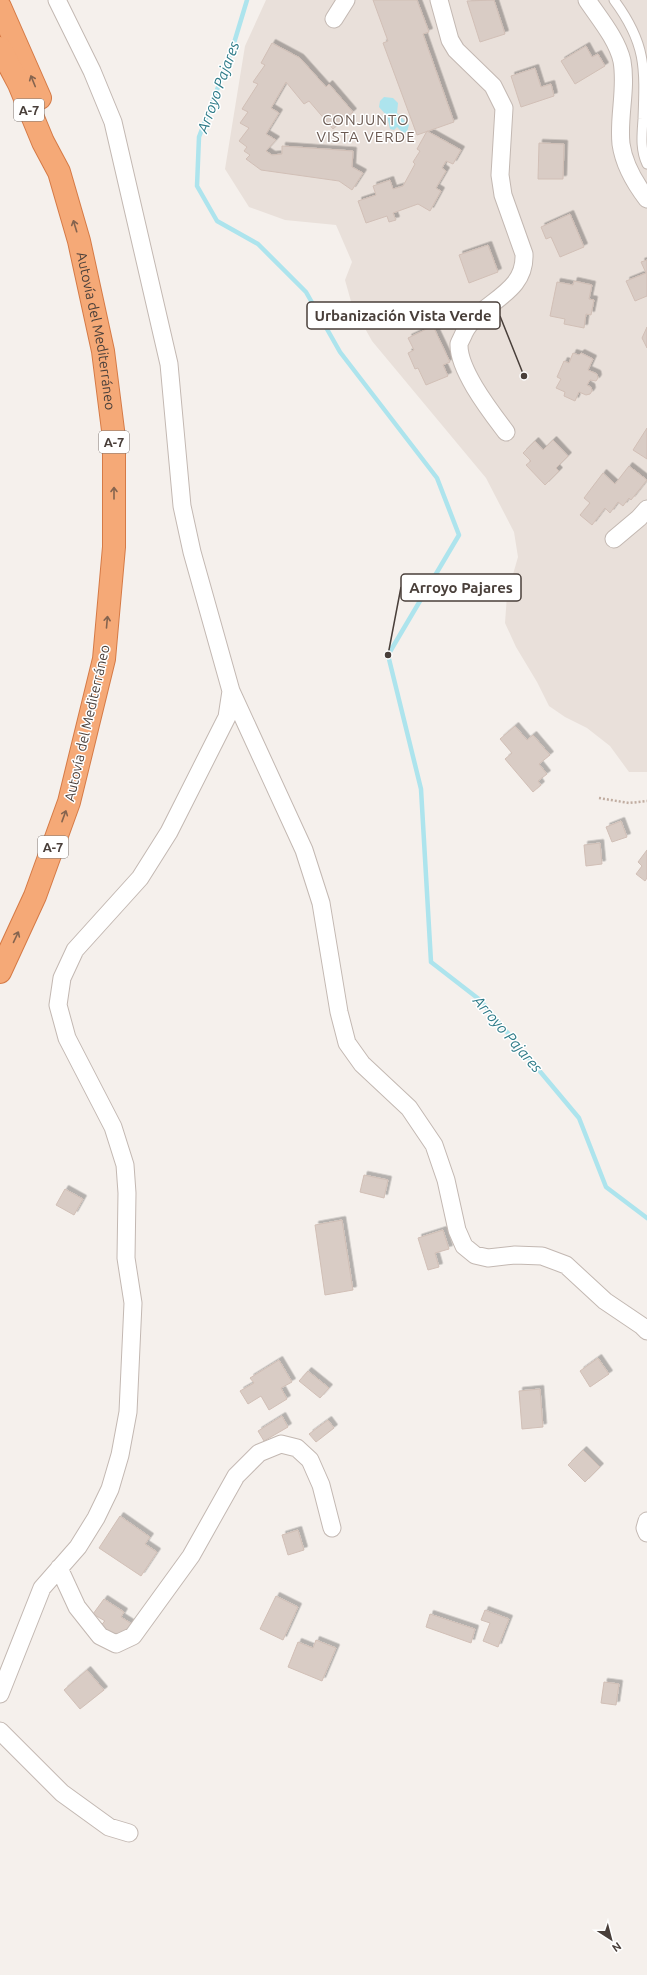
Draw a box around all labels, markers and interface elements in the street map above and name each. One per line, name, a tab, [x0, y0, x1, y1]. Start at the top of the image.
water label: Arroyo Pajares	[193, 38, 243, 136]
one-way arrow	[29, 76, 36, 88]
road number: A-7	[14, 99, 44, 121]
district label: CONJUNTO VISTA VERDE	[316, 111, 416, 145]
one-way arrow	[71, 220, 78, 233]
street label: Autovía del Mediterráneo	[74, 250, 118, 411]
callout: Urbanización Vista Verde	[307, 302, 500, 329]
text: Urbanización Vista Verde	[314, 307, 492, 324]
road number: A-7	[99, 431, 129, 453]
one-way arrow	[110, 487, 118, 500]
callout: Arroyo Pajares	[401, 574, 521, 601]
text: Arroyo Pajares	[409, 579, 513, 596]
one-way arrow	[104, 616, 111, 629]
street label: Autovía del Mediterráneo	[61, 643, 113, 803]
one-way arrow	[61, 810, 69, 822]
road number: A-7	[38, 836, 68, 858]
one-way arrow	[13, 931, 20, 943]
water label: Arroyo Pajares	[469, 991, 546, 1076]
north arrow	[591, 1919, 631, 1959]
text: N	[610, 1940, 624, 1954]

